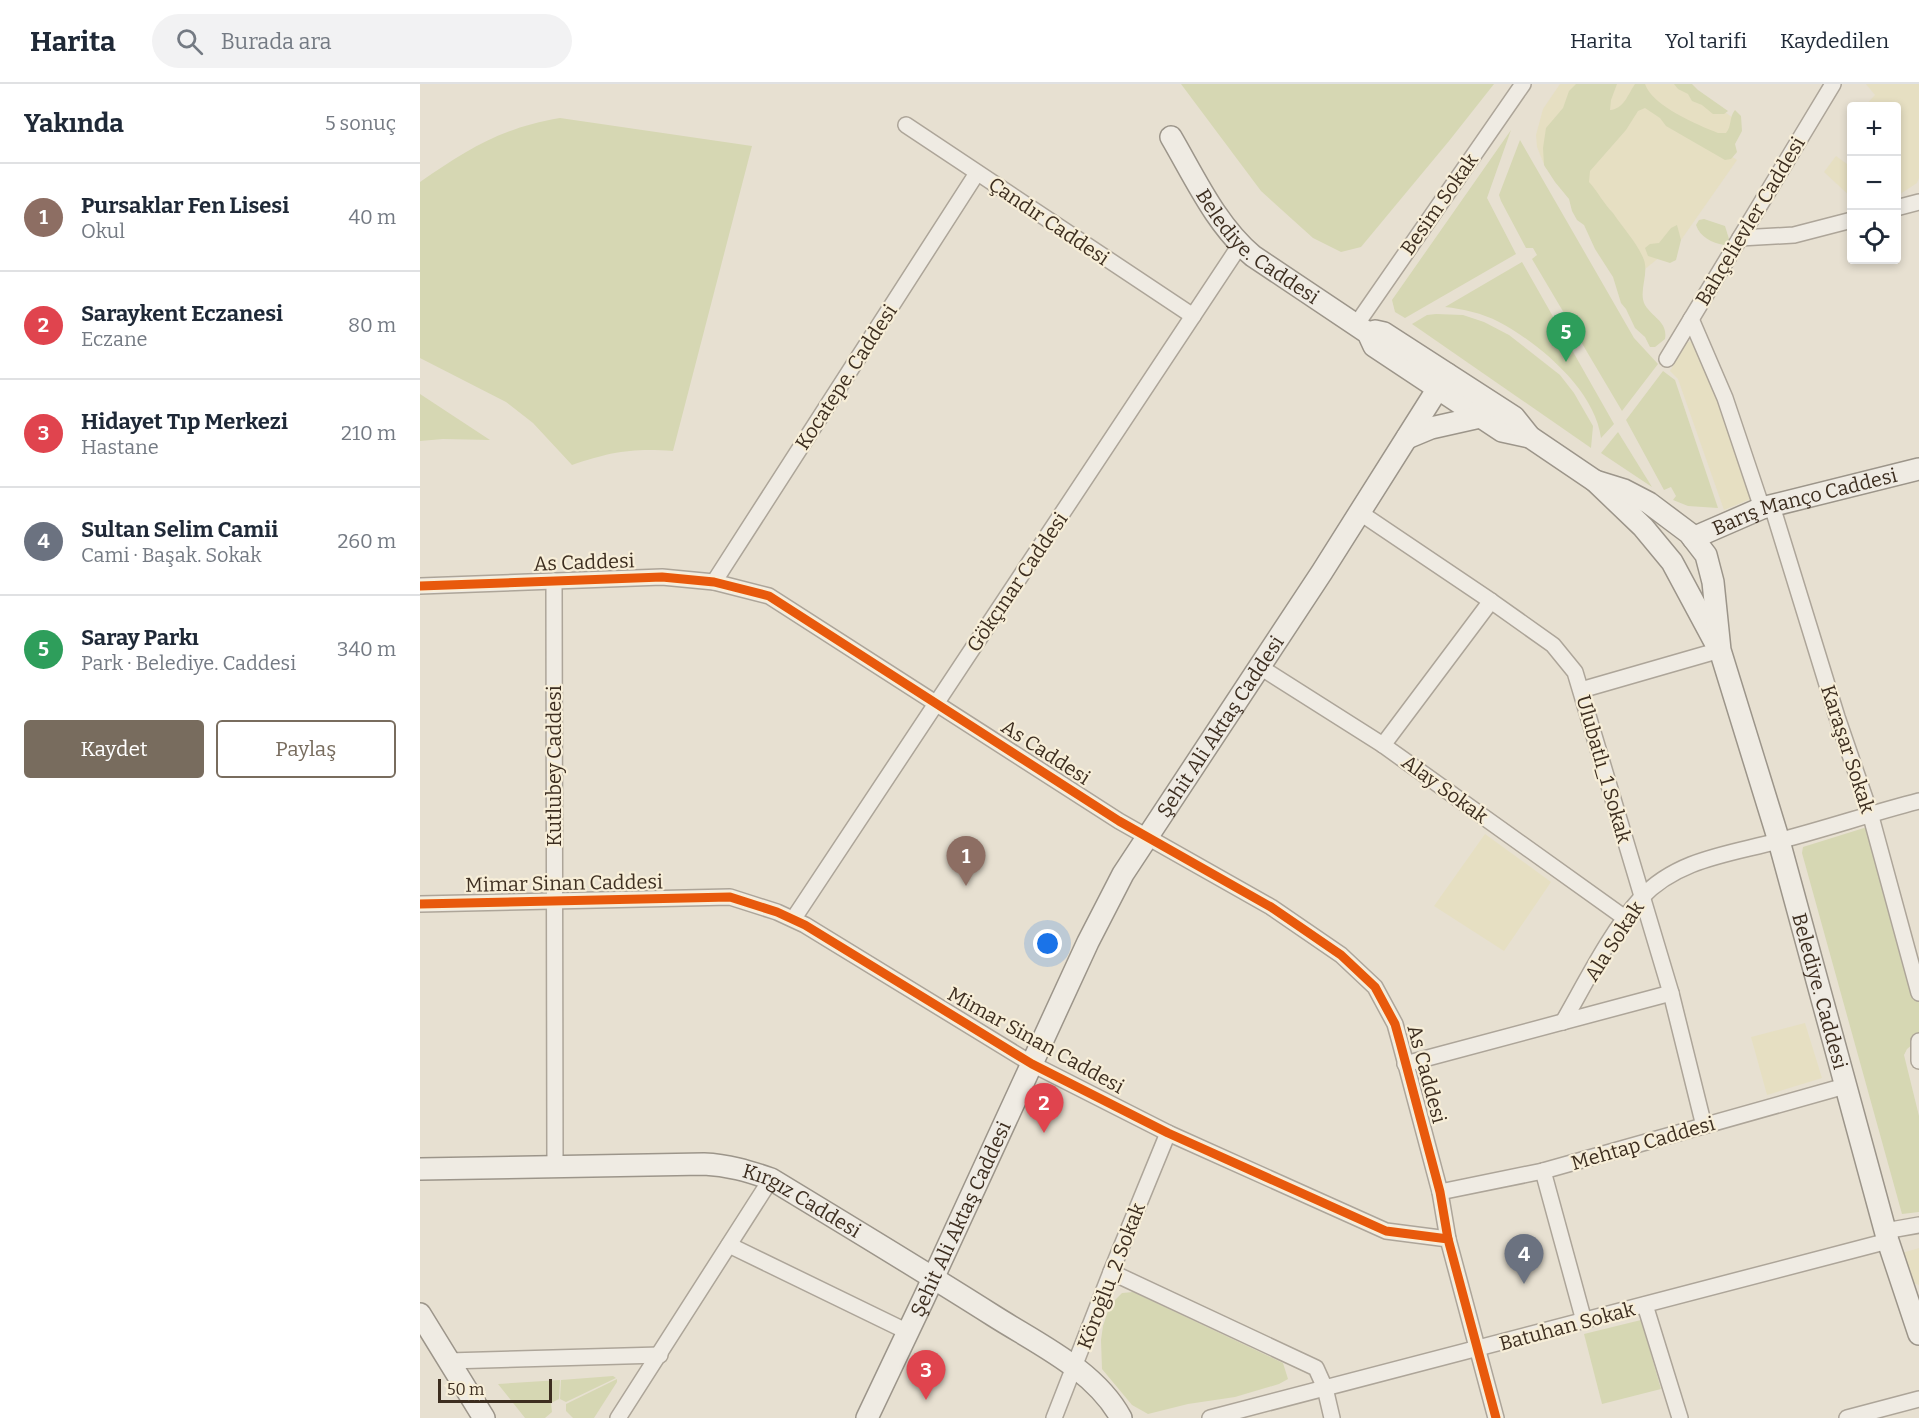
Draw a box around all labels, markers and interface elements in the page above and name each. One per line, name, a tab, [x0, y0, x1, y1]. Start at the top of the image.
search box	[152, 14, 572, 68]
text: Harita	[30, 25, 116, 58]
icon: search	[173, 25, 206, 58]
text: Burada ara	[221, 28, 332, 55]
text: Harita	[1570, 28, 1632, 54]
text: Yol tarifi	[1665, 28, 1747, 54]
text: Kaydedilen	[1780, 28, 1889, 54]
map controls	[1847, 102, 1901, 264]
button: +	[1847, 102, 1901, 156]
text: Yakında	[24, 108, 124, 139]
text: 5 sonuç	[325, 111, 396, 135]
street label: Bahçelievler Caddesi	[1690, 132, 1810, 310]
street label: Besim Sokak	[1395, 148, 1483, 259]
button: −	[1847, 156, 1901, 210]
street label: Çandır Caddesi	[984, 172, 1114, 270]
street label: Belediye. Caddesi	[1191, 184, 1324, 309]
text: Pursaklar Fen Lisesi	[81, 192, 289, 219]
text: 1	[39, 205, 48, 229]
text: 40 m	[348, 205, 396, 229]
button: locate	[1847, 210, 1901, 264]
text: Okul	[81, 219, 125, 243]
text: Saraykent Eczanesi	[81, 300, 283, 327]
street label: Kocatepe. Caddesi	[790, 300, 902, 454]
pin: 5	[1546, 312, 1586, 362]
text: 2	[38, 313, 49, 337]
text: 80 m	[348, 313, 396, 337]
text: Eczane	[81, 327, 148, 351]
text: Hidayet Tıp Merkezi	[81, 408, 288, 435]
text: 3	[38, 421, 49, 445]
text: 210 m	[341, 421, 396, 445]
text: Hastane	[81, 435, 159, 459]
street label: Barış Manço Caddesi	[1708, 463, 1900, 540]
street label: Gökçınar Caddesi	[962, 508, 1072, 656]
text: Sultan Selim Camii	[81, 516, 278, 543]
text: 4	[37, 529, 50, 553]
text: 260 m	[337, 529, 396, 553]
text: Cami · Başak. Sokak	[81, 543, 262, 567]
street label: As Caddesi	[533, 548, 635, 576]
text: Saray Parkı	[81, 624, 199, 651]
street label: Şehit Ali Aktaş Caddesi	[1152, 631, 1289, 822]
text: 5	[38, 637, 49, 661]
text: 340 m	[337, 637, 396, 661]
text: Park · Belediye. Caddesi	[81, 651, 296, 675]
street label: Karaşar Sokak	[1816, 682, 1880, 817]
street label: Kutlubey Caddesi	[542, 685, 566, 847]
street label: Ulubatlı_1 Sokak	[1571, 692, 1637, 846]
street label: As Caddesi	[997, 714, 1095, 790]
button: Kaydet	[24, 720, 204, 778]
button: Paylaş	[216, 720, 396, 778]
street label: Alay Sokak	[1397, 750, 1493, 829]
pin: 1	[946, 836, 986, 886]
street label: Mimar Sinan Caddesi	[465, 869, 663, 897]
street label: Ala Sokak	[1579, 896, 1649, 986]
street label: Belediye. Caddesi	[1787, 910, 1853, 1072]
your location	[1033, 929, 1062, 958]
street label: Mimar Sinan Caddesi	[944, 982, 1128, 1098]
street label: As Caddesi	[1402, 1022, 1452, 1126]
pin: 2	[1024, 1084, 1064, 1133]
street label: Mehtap Caddesi	[1568, 1111, 1718, 1175]
street label: Şehit Ali Aktaş Caddesi	[905, 1117, 1016, 1320]
street label: Kırgız Caddesi	[740, 1159, 865, 1243]
street label: Köroğlu_2 Sokak	[1072, 1199, 1150, 1353]
pin: 4	[1504, 1234, 1544, 1284]
street label: Batuhan Sokak	[1497, 1296, 1638, 1356]
pin: 3	[906, 1350, 946, 1400]
scale bar	[438, 1376, 552, 1404]
text: 50 m	[447, 1380, 484, 1399]

